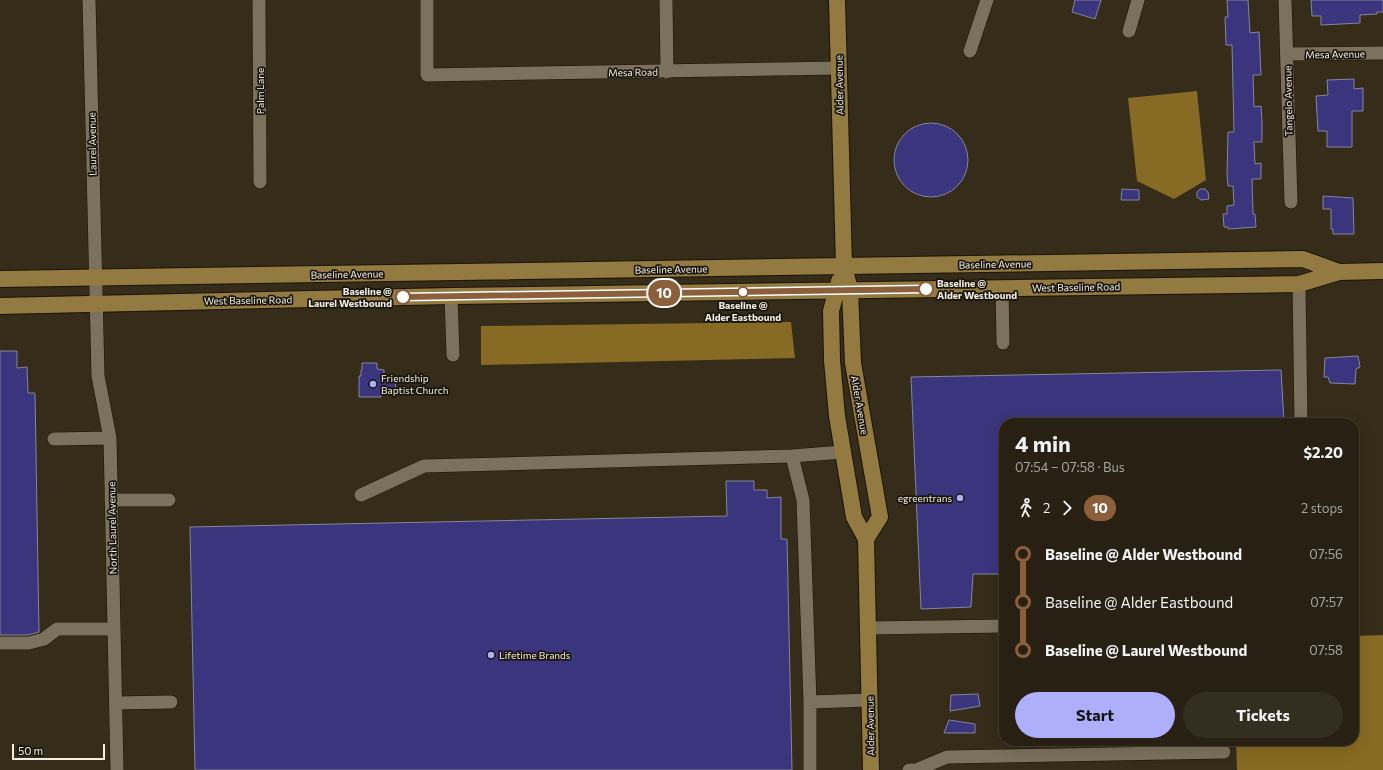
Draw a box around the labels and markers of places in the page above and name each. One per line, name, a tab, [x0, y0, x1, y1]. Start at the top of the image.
place label: Baseline @ Alder Westbound	[937, 277, 1017, 301]
marker: Baseline @ Alder Westbound	[918, 281, 934, 297]
place label: Baseline @ Laurel Westbound	[308, 285, 392, 309]
marker: Baseline @ Alder Eastbound	[737, 286, 749, 298]
marker: Baseline @ Laurel Westbound	[395, 289, 411, 305]
place label: Baseline @ Alder Eastbound	[705, 299, 781, 323]
place label: Friendship Baptist Church	[381, 372, 448, 396]
marker: Friendship Baptist Church	[368, 379, 378, 389]
place label: egreentrans	[898, 492, 952, 504]
marker: egreentrans	[955, 493, 965, 503]
place label: Lifetime Brands	[499, 649, 571, 661]
marker: Lifetime Brands	[486, 650, 496, 660]

